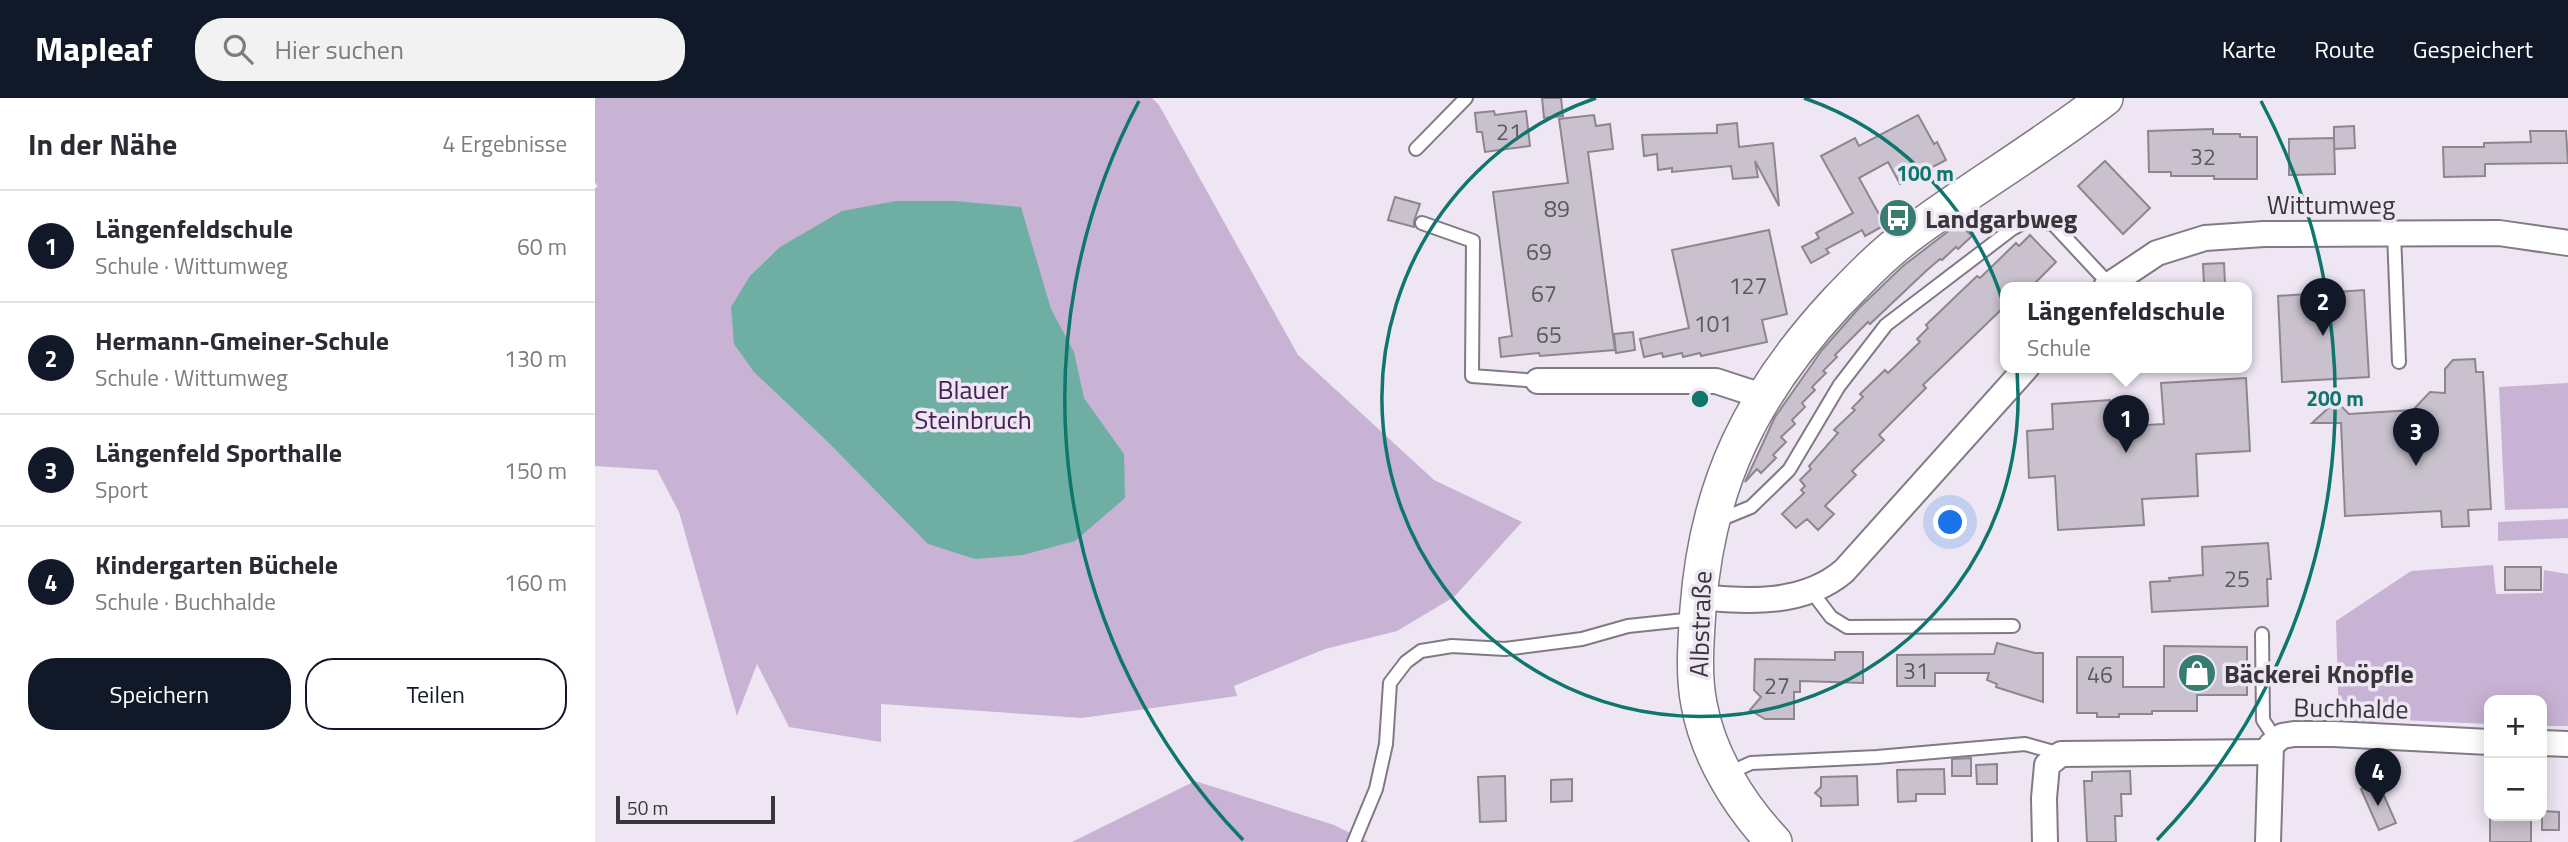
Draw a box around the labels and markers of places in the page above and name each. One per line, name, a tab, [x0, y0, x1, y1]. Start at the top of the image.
bus stop icon: Landgarbweg	[1877, 197, 1919, 239]
place label: Landgarbweg	[1925, 199, 2078, 238]
pin: 2	[2300, 278, 2346, 336]
centre of rings	[1688, 387, 1712, 411]
pin: 1	[2103, 395, 2149, 453]
pin: 3	[2393, 408, 2439, 466]
shop icon: Bäckerei Knöpfle	[2176, 652, 2218, 694]
place label: Bäckerei Knöpfle	[2224, 654, 2414, 693]
pin: 4	[2355, 748, 2401, 806]

